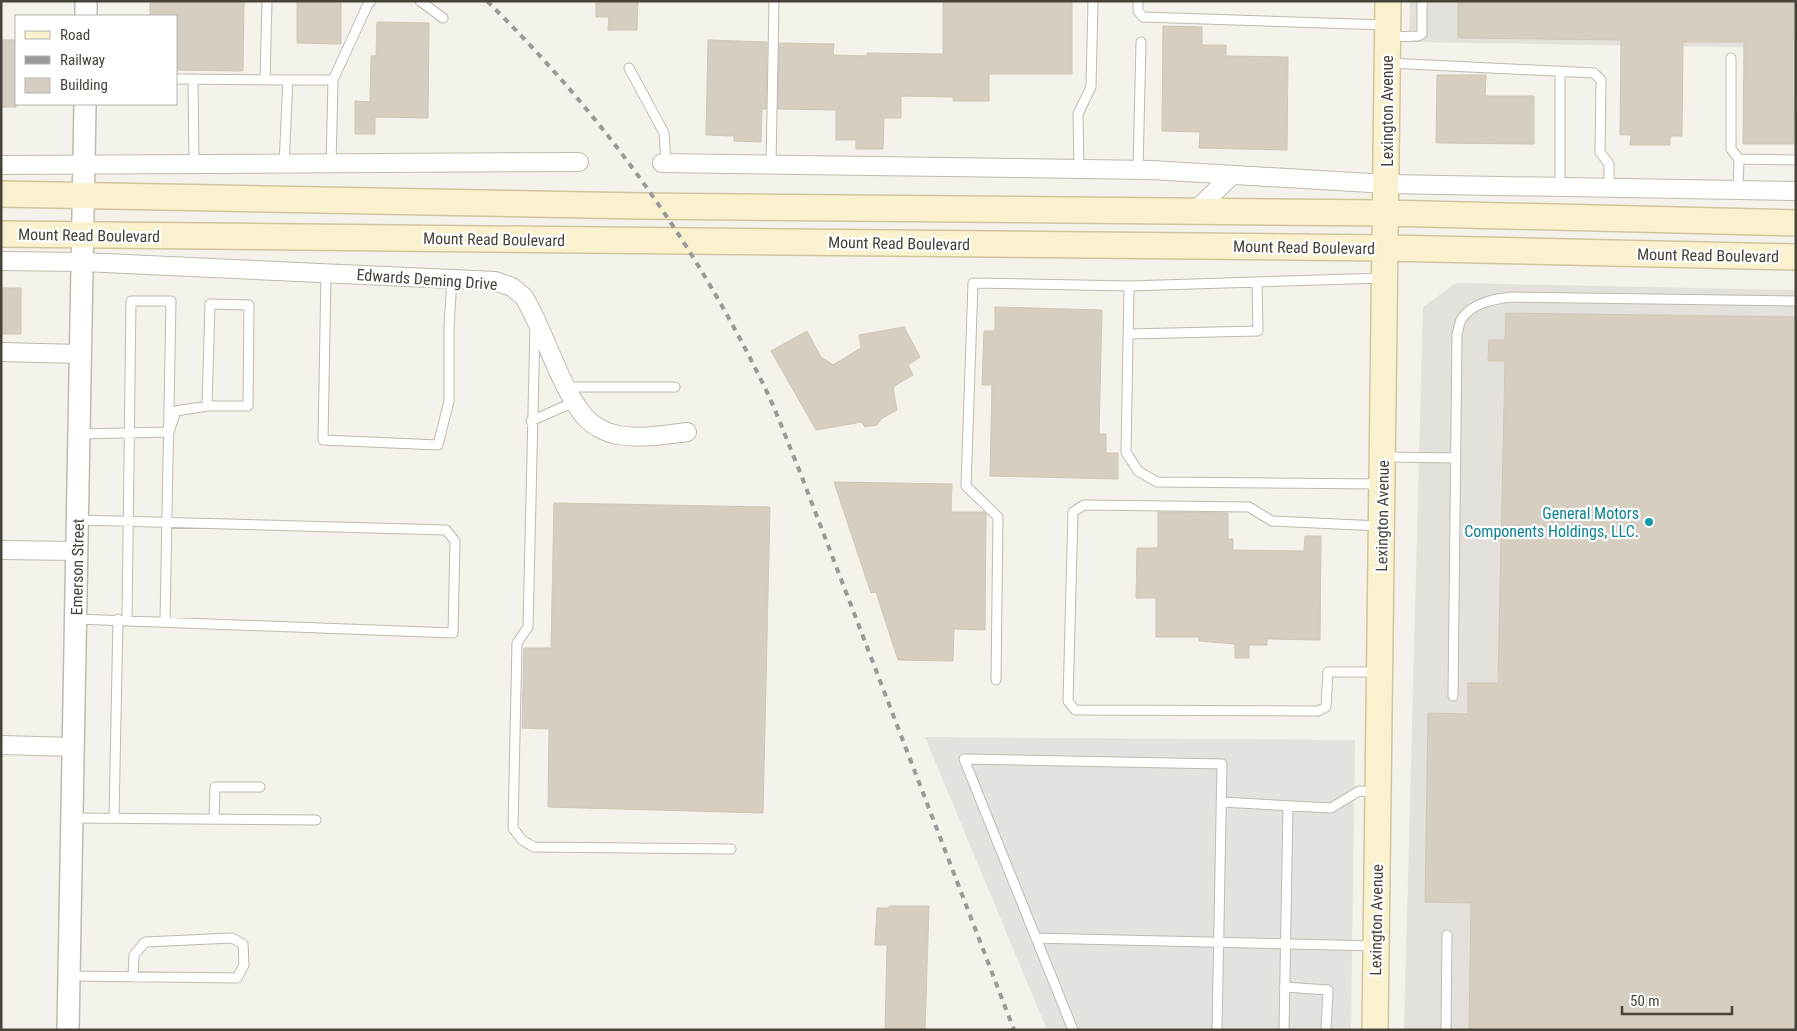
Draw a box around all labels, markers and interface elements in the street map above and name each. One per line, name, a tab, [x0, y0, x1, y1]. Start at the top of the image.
legend	[15, 15, 178, 105]
text: Road	[60, 26, 90, 44]
text: Railway	[60, 51, 105, 69]
street label: Lexington Avenue	[1378, 55, 1397, 167]
text: Building	[60, 76, 108, 94]
street label: Mount Read Boulevard	[18, 225, 160, 246]
street label: Mount Read Boulevard	[423, 229, 565, 250]
street label: Mount Read Boulevard	[828, 233, 970, 254]
street label: Mount Read Boulevard	[1233, 237, 1375, 258]
street label: Mount Read Boulevard	[1637, 245, 1779, 266]
street label: Edwards Deming Drive	[356, 265, 498, 294]
street label: Lexington Avenue	[1372, 460, 1393, 572]
place label: General Motors Components Holdings, LLC.	[1464, 504, 1639, 541]
marker: General Motors Components Holdings, LLC.	[1643, 516, 1655, 528]
street label: Emerson Street	[67, 518, 88, 615]
street label: Lexington Avenue	[1366, 864, 1387, 976]
scale bar	[1622, 984, 1732, 1016]
text: 50 m	[1630, 992, 1660, 1010]

